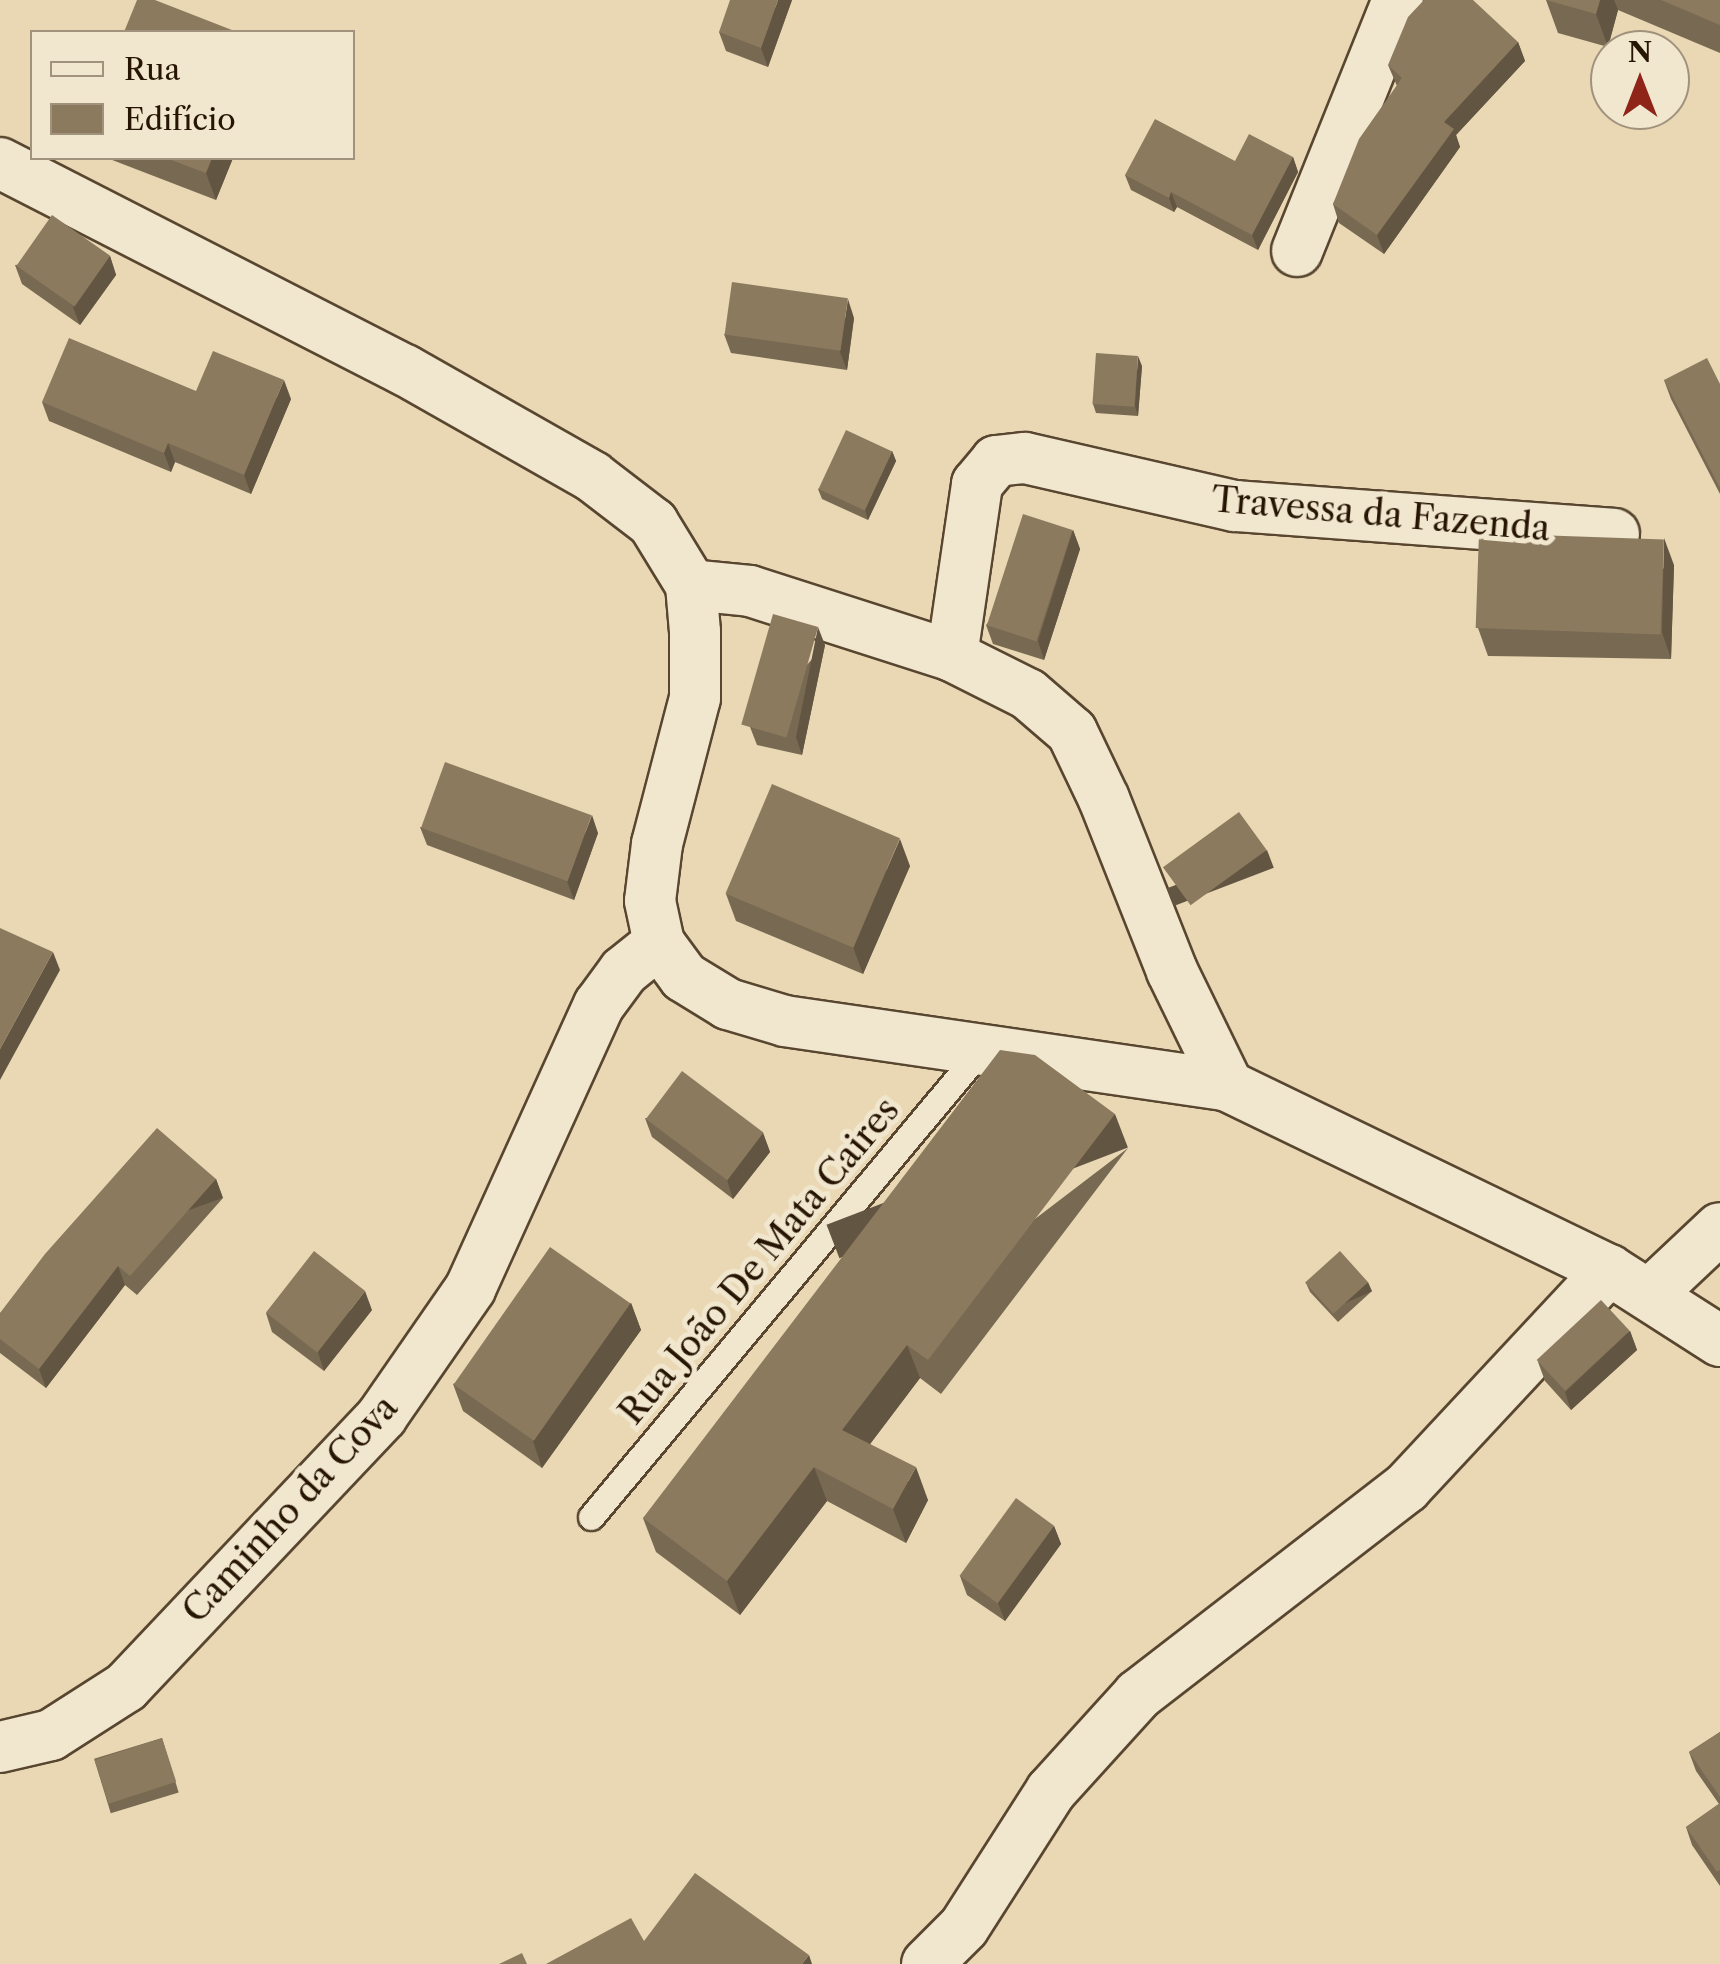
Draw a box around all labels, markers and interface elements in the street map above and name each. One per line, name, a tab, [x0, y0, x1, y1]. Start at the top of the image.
legend	[30, 30, 355, 160]
north arrow	[1590, 30, 1690, 130]
text: N	[1628, 35, 1652, 69]
text: Rua	[124, 51, 180, 88]
text: Edifício	[124, 101, 236, 138]
street label: Travessa da Fazenda	[1210, 478, 1552, 550]
street label: Rua João De Mata Caires	[610, 1089, 908, 1433]
street label: Caminho da Cova	[174, 1386, 406, 1632]

